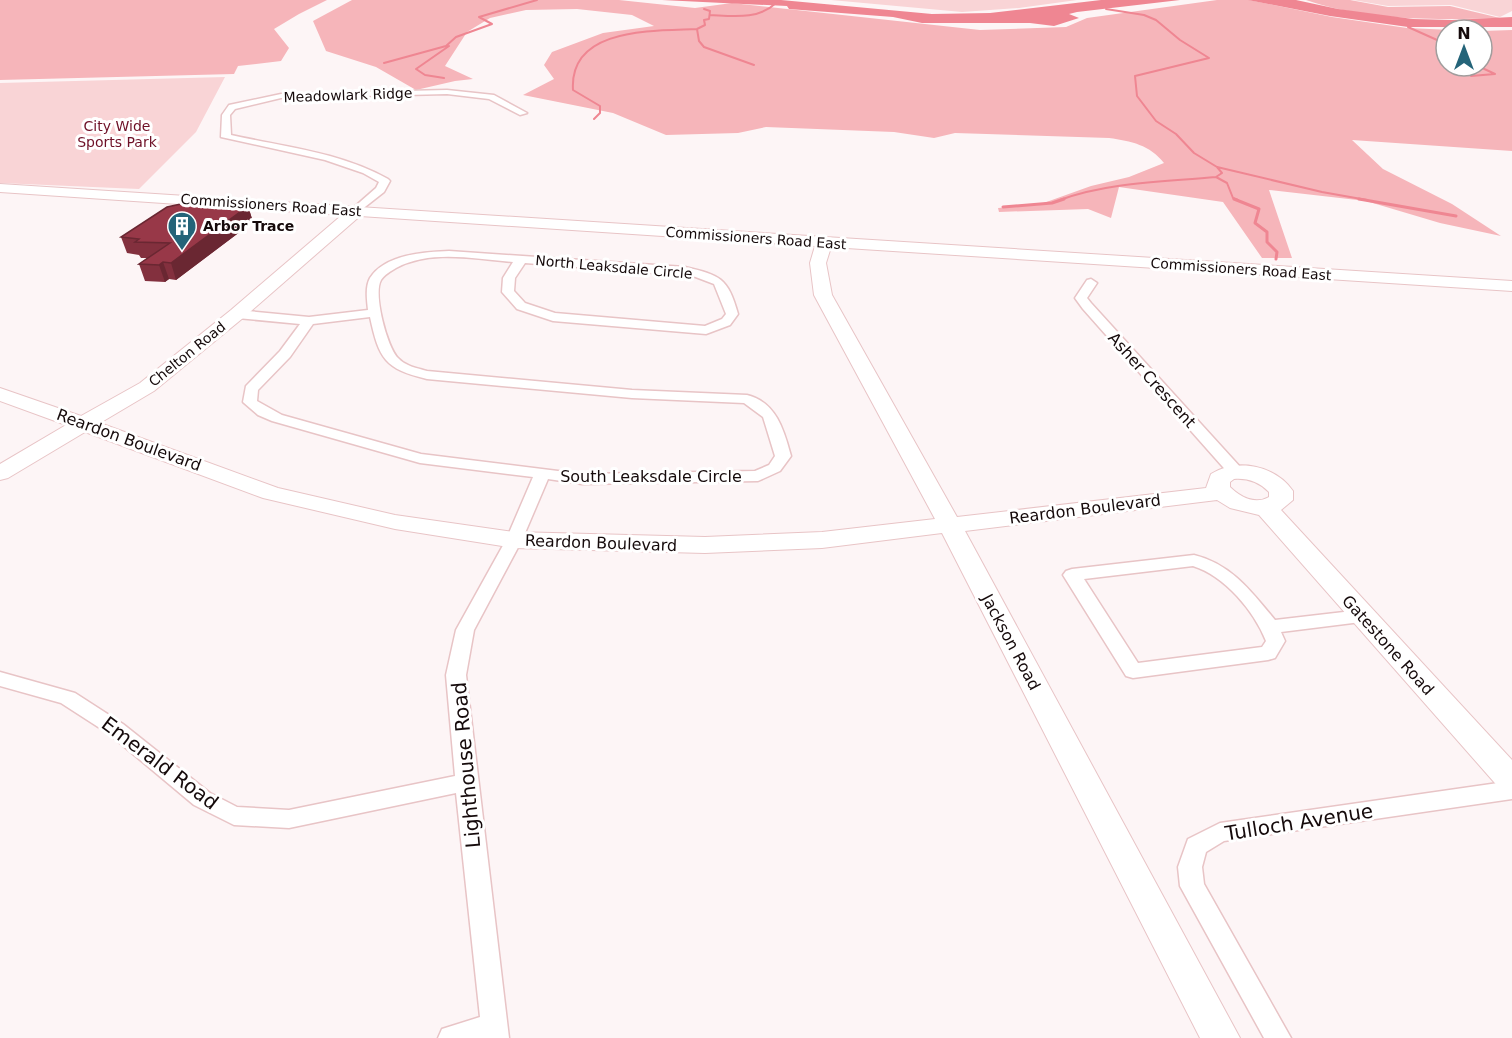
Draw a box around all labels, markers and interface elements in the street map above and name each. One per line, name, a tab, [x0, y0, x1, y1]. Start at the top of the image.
north arrow	[1434, 18, 1494, 78]
text: N	[1457, 24, 1471, 43]
street label: Meadowlark Ridge	[283, 85, 413, 105]
park label: City Wide Sports Park	[77, 118, 158, 150]
street label: Commissioners Road East	[180, 191, 363, 219]
building icon: Arbor Trace	[166, 210, 198, 252]
place label: Arbor Trace	[203, 218, 294, 234]
street label: Commissioners Road East	[665, 224, 848, 252]
street label: North Leaksdale Circle	[535, 252, 693, 282]
street label: Commissioners Road East	[1150, 255, 1333, 283]
street label: Chelton Road	[146, 318, 228, 390]
street label: Asher Crescent	[1104, 328, 1200, 432]
street label: Reardon Boulevard	[54, 405, 204, 475]
street label: South Leaksdale Circle	[560, 467, 742, 486]
street label: Reardon Boulevard	[1008, 490, 1162, 528]
street label: Reardon Boulevard	[524, 531, 678, 555]
street label: Jackson Road	[977, 590, 1044, 693]
street label: Gatestone Road	[1338, 591, 1438, 699]
street label: Lighthouse Road	[447, 681, 485, 849]
street label: Emerald Road	[97, 711, 223, 815]
street label: Tulloch Avenue	[1222, 798, 1375, 846]

